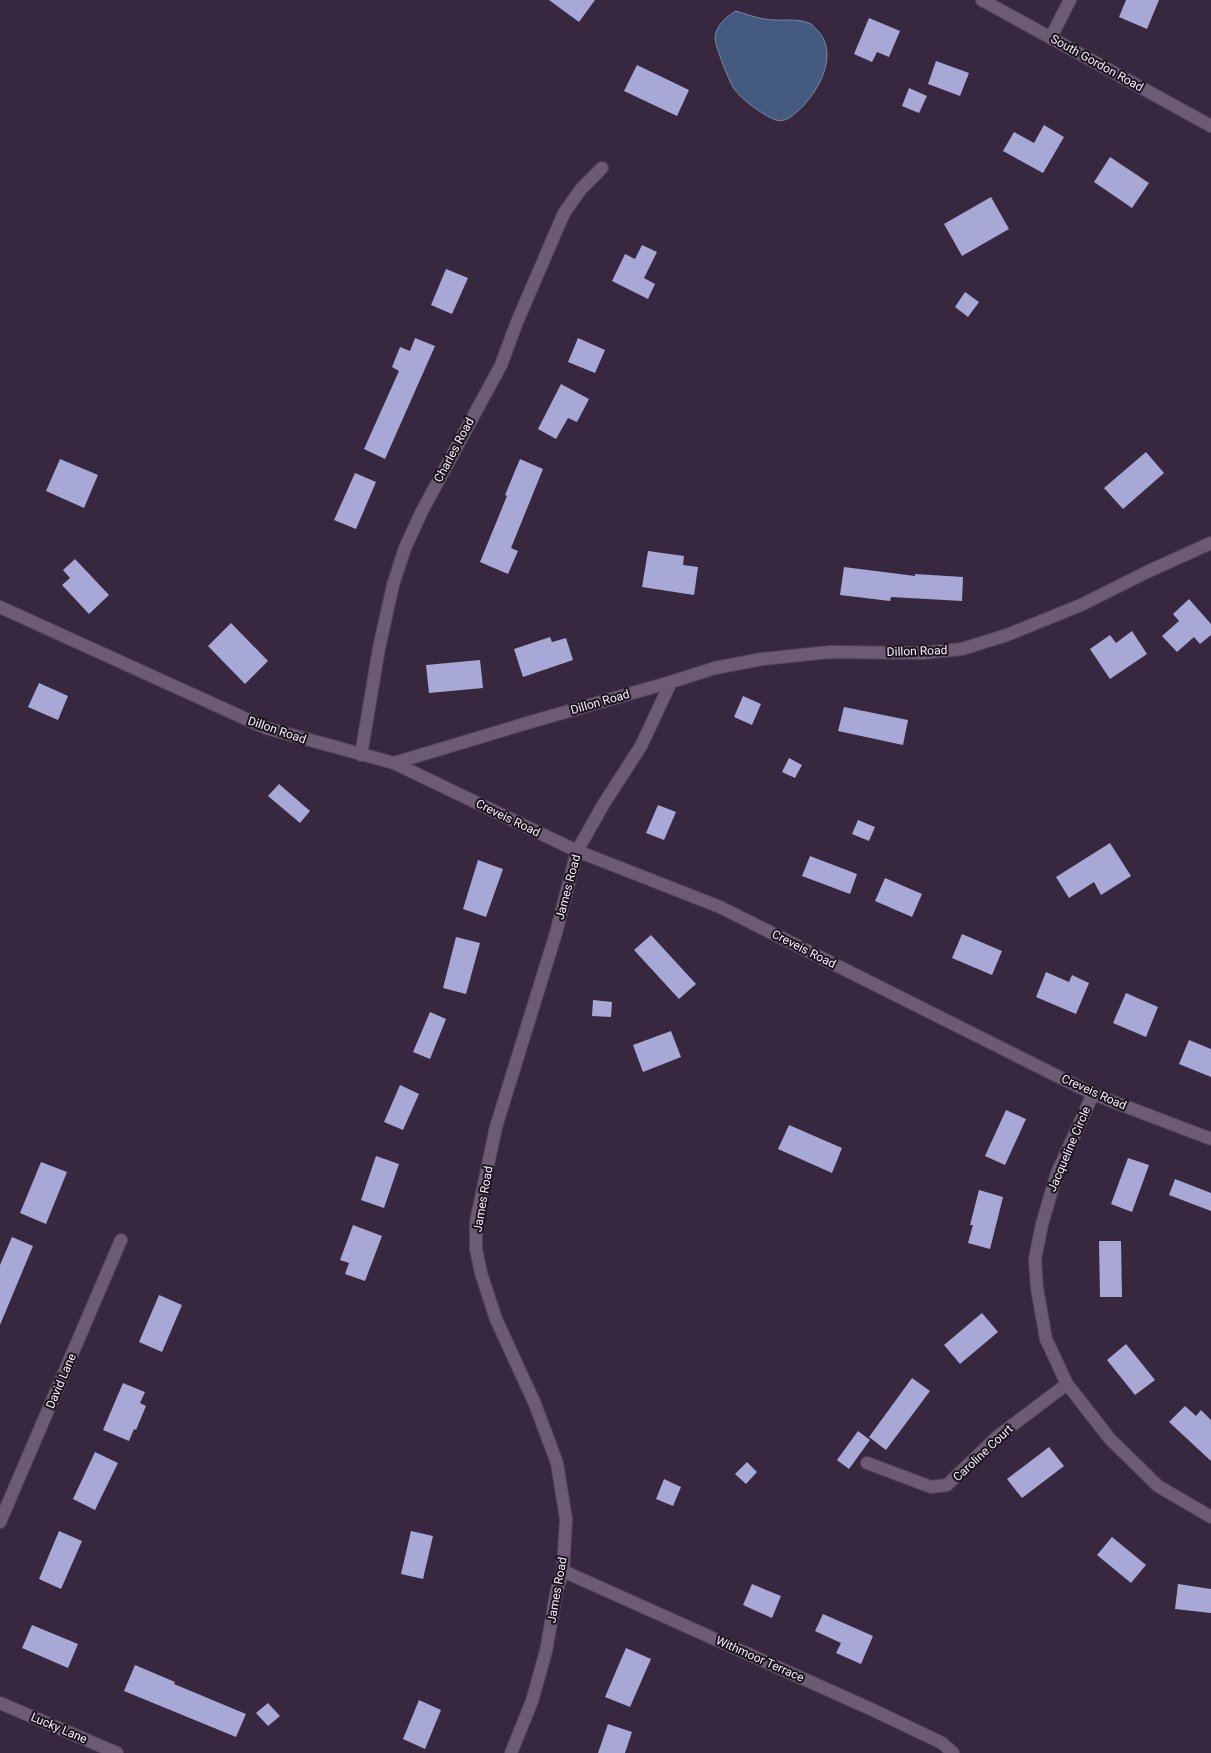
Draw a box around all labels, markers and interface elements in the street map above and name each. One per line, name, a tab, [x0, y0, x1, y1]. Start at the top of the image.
street label: South Gordon Road	[1048, 32, 1146, 94]
street label: Charles Road	[431, 415, 477, 485]
street label: Dillon Road	[886, 643, 948, 659]
street label: Dillon Road	[569, 687, 631, 717]
street label: Dillon Road	[246, 714, 308, 746]
street label: Creveis Road	[474, 796, 542, 840]
street label: James Road	[553, 853, 583, 921]
street label: Creveis Road	[770, 927, 838, 971]
street label: Creveis Road	[1059, 1071, 1129, 1113]
street label: Jacqueline Circle	[1045, 1104, 1093, 1194]
street label: James Road	[470, 1165, 496, 1233]
street label: David Lane	[43, 1351, 79, 1411]
street label: Caroline Court	[950, 1422, 1016, 1484]
street label: James Road	[544, 1556, 570, 1624]
street label: Withmoor Terrace	[714, 1633, 806, 1685]
street label: Lucky Lane	[29, 1710, 89, 1746]

